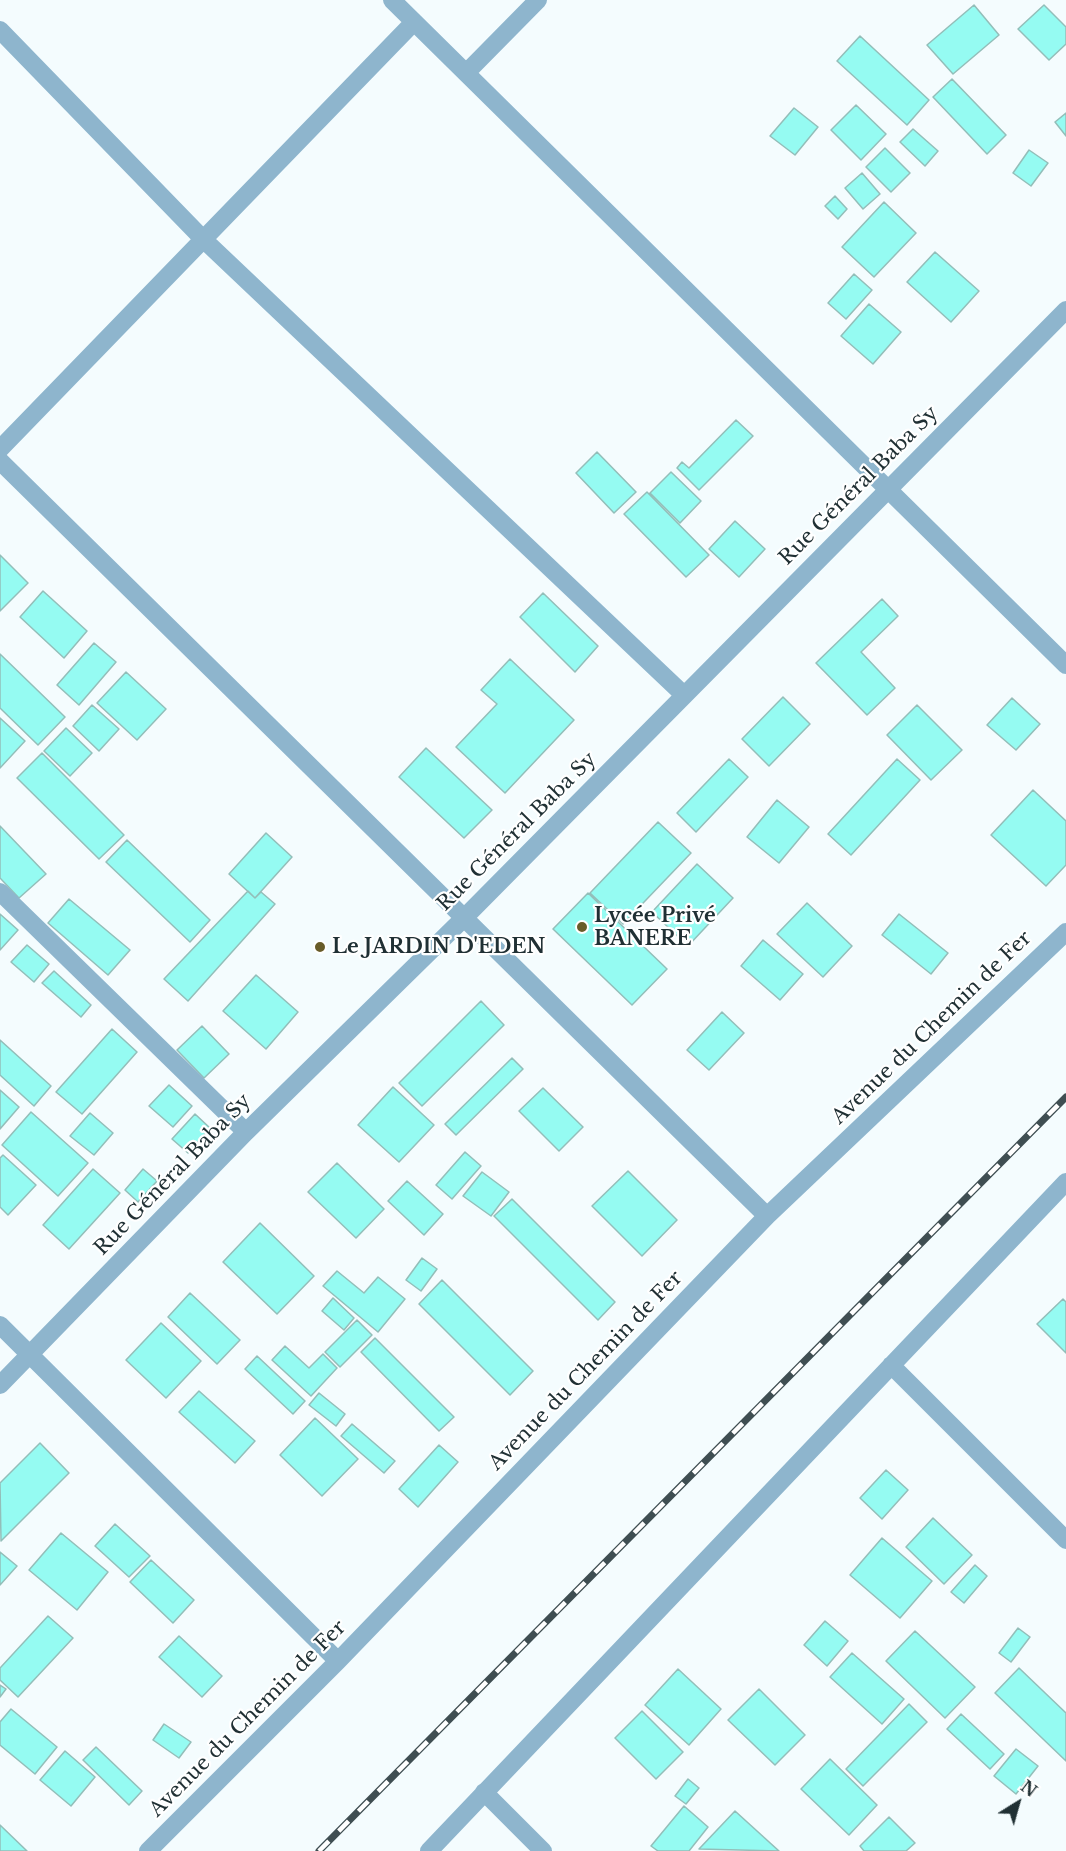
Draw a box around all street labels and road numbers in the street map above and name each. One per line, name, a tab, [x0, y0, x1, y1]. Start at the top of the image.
street label: Rue Général Baba Sy	[775, 402, 943, 570]
street label: Rue Général Baba Sy	[433, 748, 601, 916]
street label: Avenue du Chemin de Fer	[827, 926, 1037, 1130]
street label: Rue Général Baba Sy	[90, 1089, 256, 1261]
street label: Avenue du Chemin de Fer	[484, 1266, 688, 1476]
street label: Avenue du Chemin de Fer	[145, 1616, 351, 1822]

